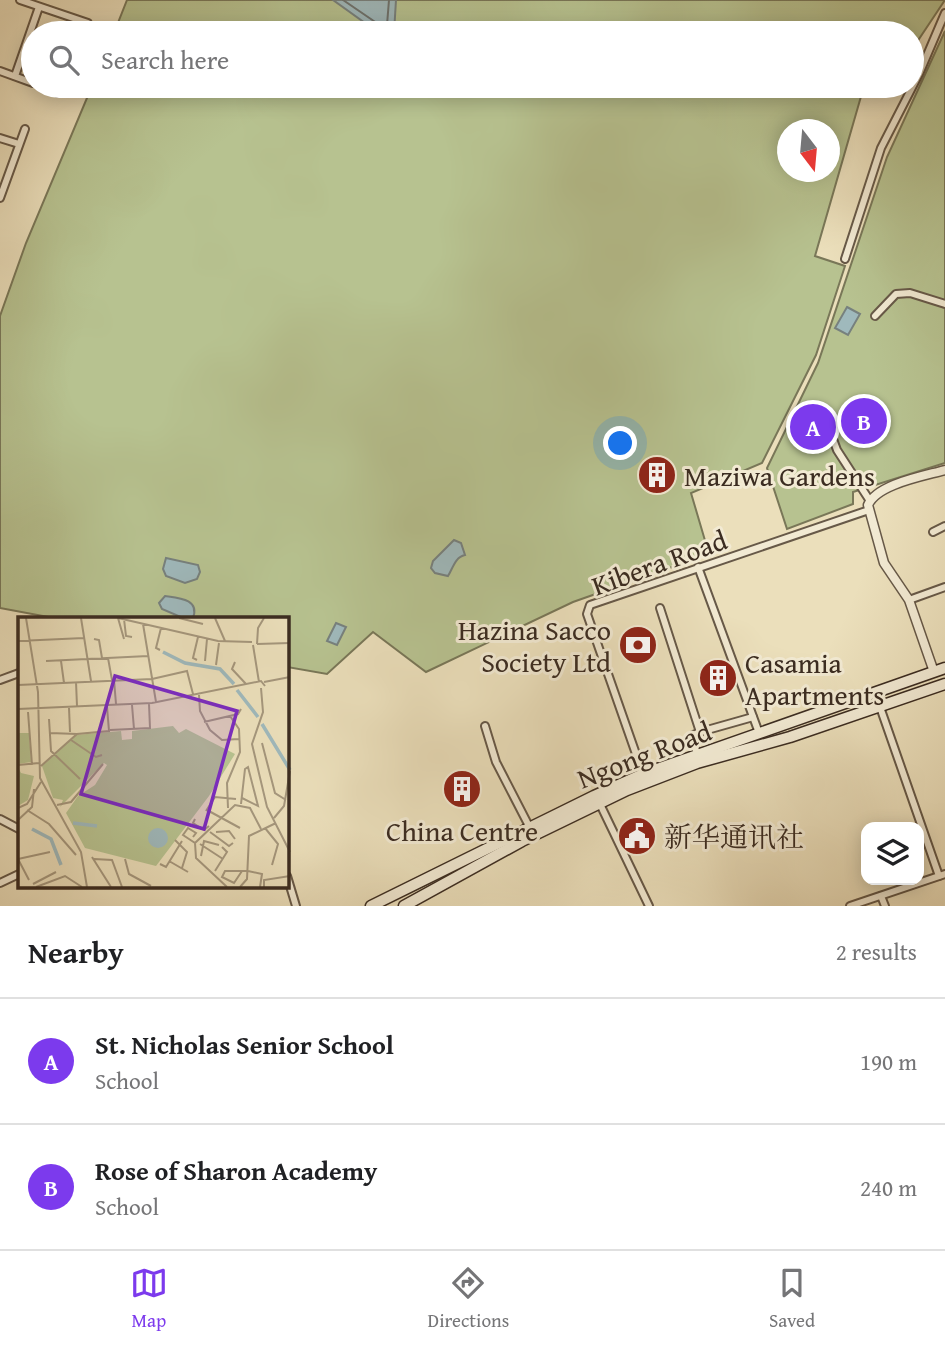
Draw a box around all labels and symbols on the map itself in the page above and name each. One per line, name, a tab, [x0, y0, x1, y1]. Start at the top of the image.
north arrow	[777, 119, 840, 182]
pin: B	[841, 395, 887, 447]
pin: A	[790, 401, 836, 453]
your location	[603, 426, 637, 460]
building icon: Maziwa Gardens	[636, 454, 678, 496]
place label: Maziwa Gardens	[684, 455, 875, 496]
street label: Kibera Road	[586, 519, 732, 605]
place label: Hazina Sacco Society Ltd	[458, 609, 611, 682]
inset map	[18, 617, 289, 888]
bank icon: Hazina Sacco Society Ltd	[617, 624, 659, 666]
place label: Casamia Apartments	[745, 642, 884, 715]
building icon: Casamia Apartments	[697, 657, 739, 699]
street label: Ngong Road	[571, 710, 717, 798]
building icon: China Centre	[441, 768, 483, 810]
place label: China Centre	[386, 810, 538, 851]
public building icon: 新华通讯社	[616, 815, 658, 857]
place label: 新华通讯社	[664, 816, 804, 857]

